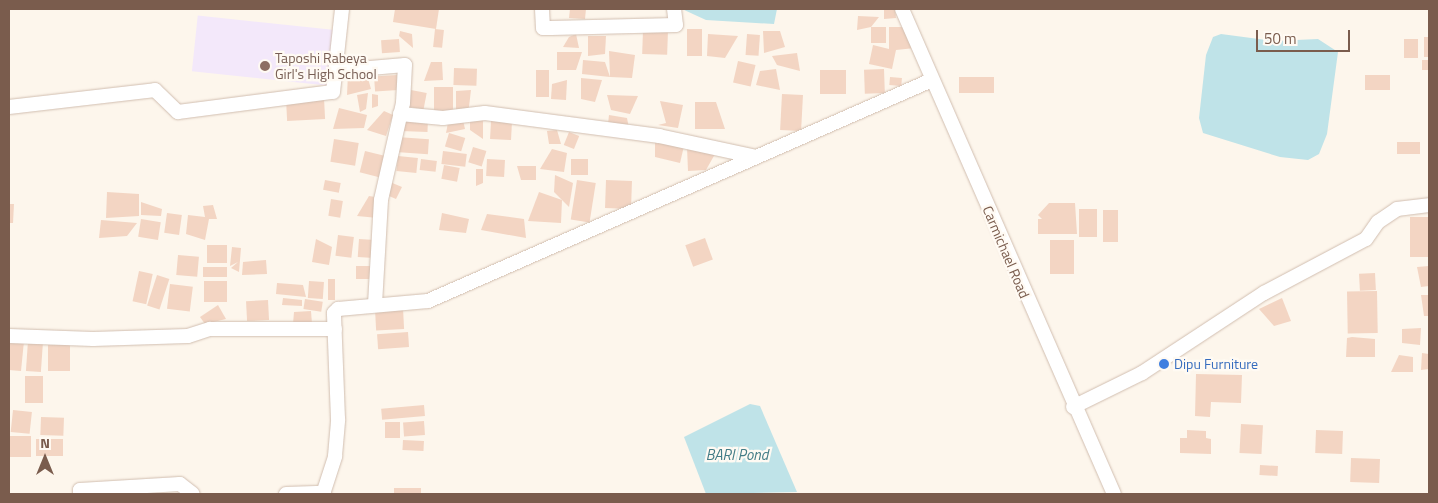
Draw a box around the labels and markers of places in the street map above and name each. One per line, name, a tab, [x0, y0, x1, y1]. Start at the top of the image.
place label: Taposhi Rabeya Girl's High School	[275, 50, 377, 82]
marker: Taposhi Rabeya Girl's High School	[259, 60, 271, 72]
place label: Dipu Furniture	[1174, 356, 1258, 372]
marker: Dipu Furniture	[1158, 358, 1170, 370]

